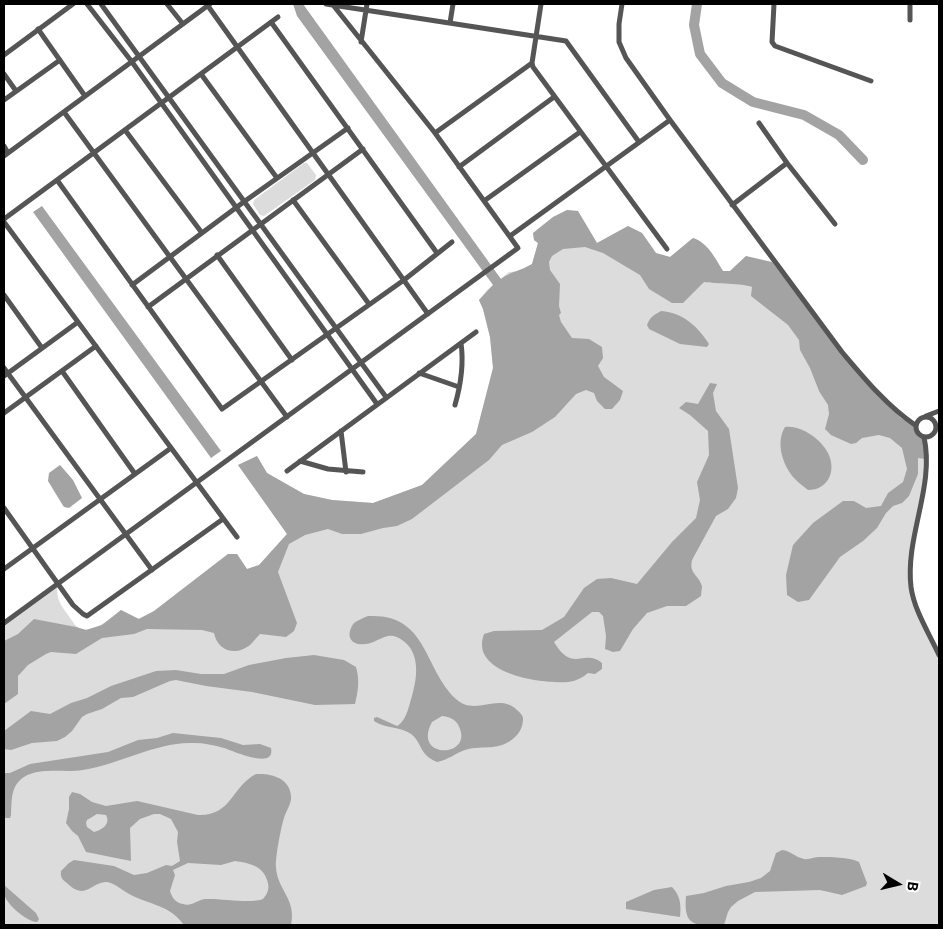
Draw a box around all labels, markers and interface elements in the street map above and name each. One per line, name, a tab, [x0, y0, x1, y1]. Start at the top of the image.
north arrow	[873, 859, 923, 909]
text: B	[904, 881, 922, 892]

